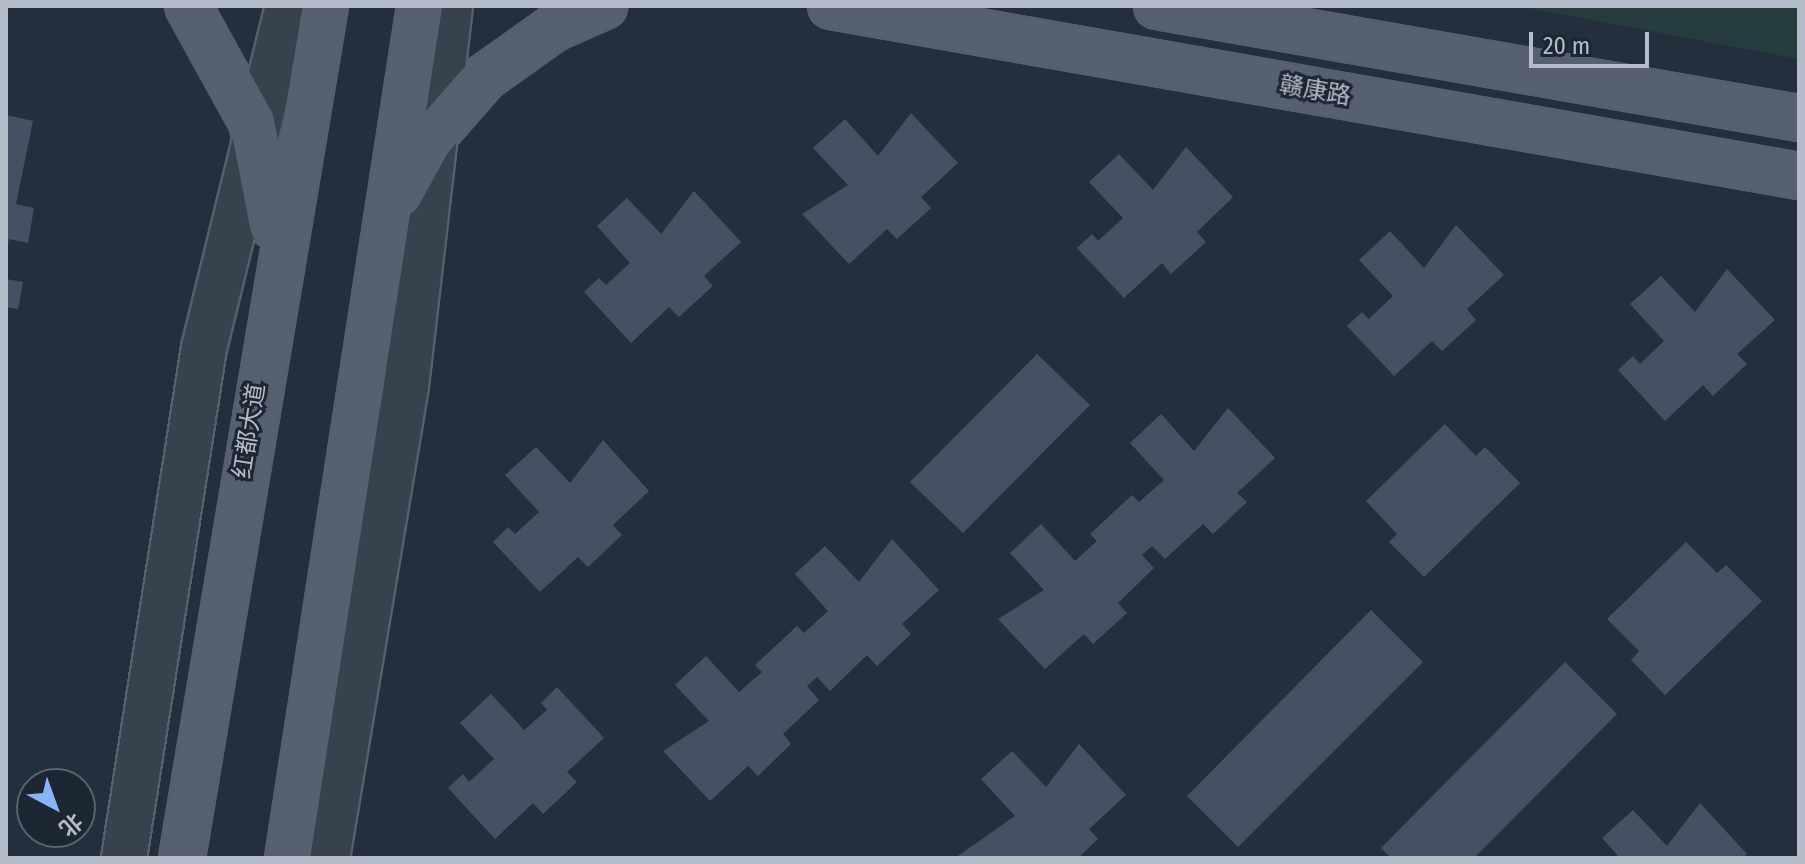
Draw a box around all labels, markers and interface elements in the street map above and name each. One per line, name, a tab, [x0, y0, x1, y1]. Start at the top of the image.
scale bar	[1533, 16, 1653, 66]
text: 20 m	[1543, 32, 1590, 60]
street label: 赣康路	[1277, 71, 1353, 111]
street label: 红都大道	[228, 381, 272, 481]
north arrow	[16, 768, 96, 848]
text: 北	[54, 808, 88, 842]

